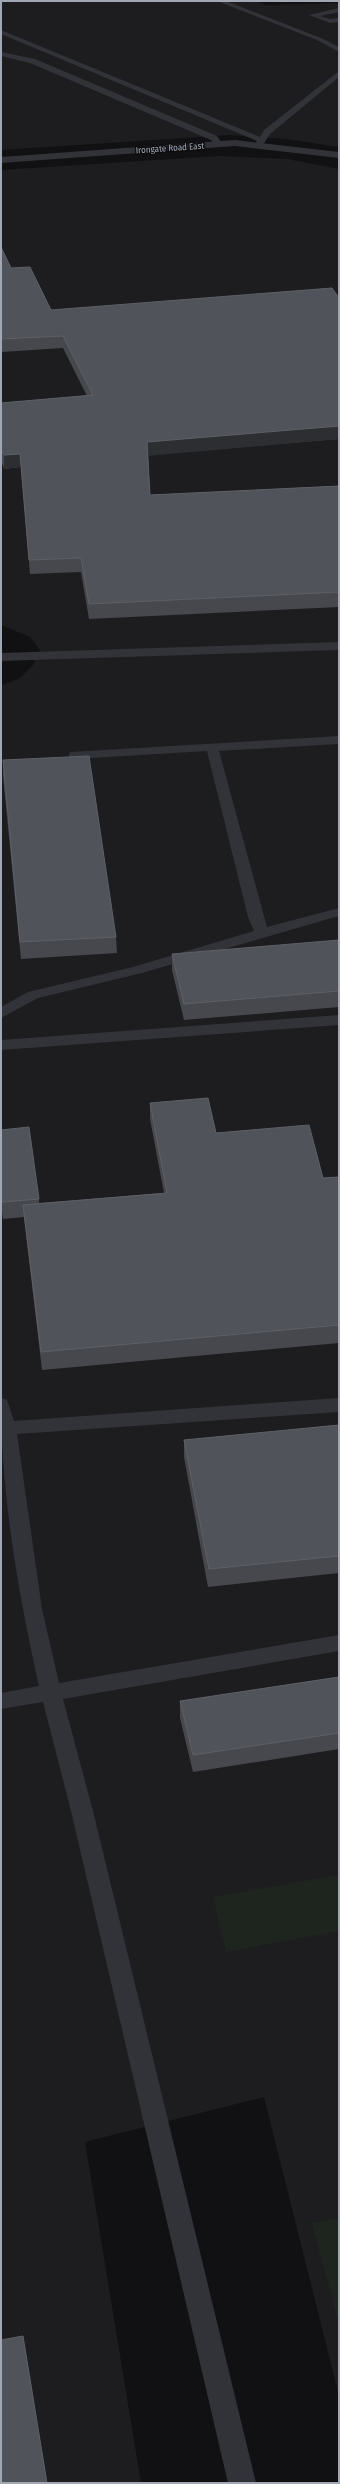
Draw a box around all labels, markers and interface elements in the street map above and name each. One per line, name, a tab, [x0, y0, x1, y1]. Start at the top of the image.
street label: Irongate Road East	[135, 141, 205, 155]

